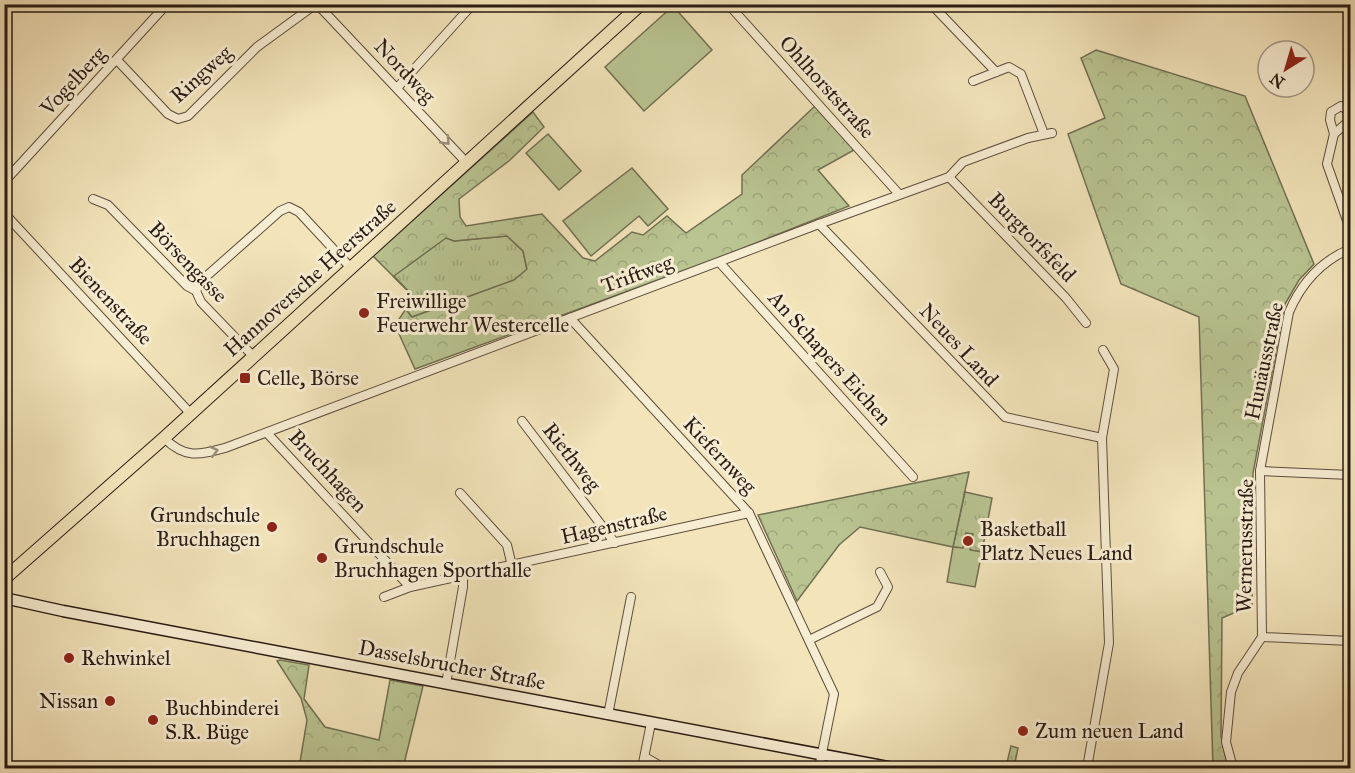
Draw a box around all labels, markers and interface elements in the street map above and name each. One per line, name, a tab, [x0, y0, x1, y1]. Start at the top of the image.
street label: Ohlhorststraße	[774, 30, 880, 144]
street label: Nordweg	[369, 33, 441, 109]
street label: Ringweg	[165, 39, 237, 108]
north arrow	[1256, 39, 1316, 99]
street label: Vogelberg	[34, 41, 112, 122]
text: N	[1266, 69, 1288, 92]
one-way arrow	[439, 134, 450, 144]
street label: Burgtorfsfeld	[983, 187, 1082, 288]
street label: Hannoversche Heerstraße	[218, 194, 402, 362]
street label: Börsengasse	[143, 216, 233, 308]
street label: Triftweg	[598, 249, 676, 299]
street label: Bienenstraße	[64, 251, 159, 351]
street label: An Schapers Eichen	[762, 285, 897, 431]
place label: Freiwillige Feuerwehr Westercelle	[376, 288, 570, 338]
street label: Neues Land	[914, 298, 1004, 392]
street label: Hunäusstraße	[1239, 300, 1289, 422]
marker: Freiwillige Feuerwehr Westercelle	[357, 306, 371, 320]
place label: Celle, Börse	[257, 365, 359, 391]
marker: Celle, Börse	[238, 371, 252, 385]
street label: Kiefernweg	[678, 411, 762, 499]
street label: Riethweg	[537, 417, 607, 497]
street label: Bruchhagen	[283, 424, 373, 518]
one-way arrow	[209, 445, 219, 458]
street label: Wernerusstraße	[1231, 478, 1259, 613]
street label: Hagenstraße	[558, 500, 670, 550]
place label: Grundschule Bruchhagen	[150, 502, 260, 552]
place label: Basketball Platz Neues Land	[980, 516, 1133, 566]
marker: Grundschule Bruchhagen	[265, 520, 279, 534]
place label: Grundschule Bruchhagen Sporthalle	[334, 533, 532, 583]
marker: Basketball Platz Neues Land	[961, 534, 975, 548]
marker: Grundschule Bruchhagen Sporthalle	[315, 551, 329, 565]
street label: Dasselsbrucher Straße	[356, 634, 548, 696]
place label: Rehwinkel	[81, 645, 171, 671]
marker: Rehwinkel	[62, 651, 76, 665]
place label: Nissan	[39, 688, 98, 714]
marker: Nissan	[103, 694, 117, 708]
place label: Buchbinderei S.R. Büge	[165, 695, 280, 745]
marker: Buchbinderei S.R. Büge	[146, 713, 160, 727]
place label: Zum neuen Land	[1035, 718, 1184, 744]
marker: Zum neuen Land	[1016, 724, 1030, 738]

